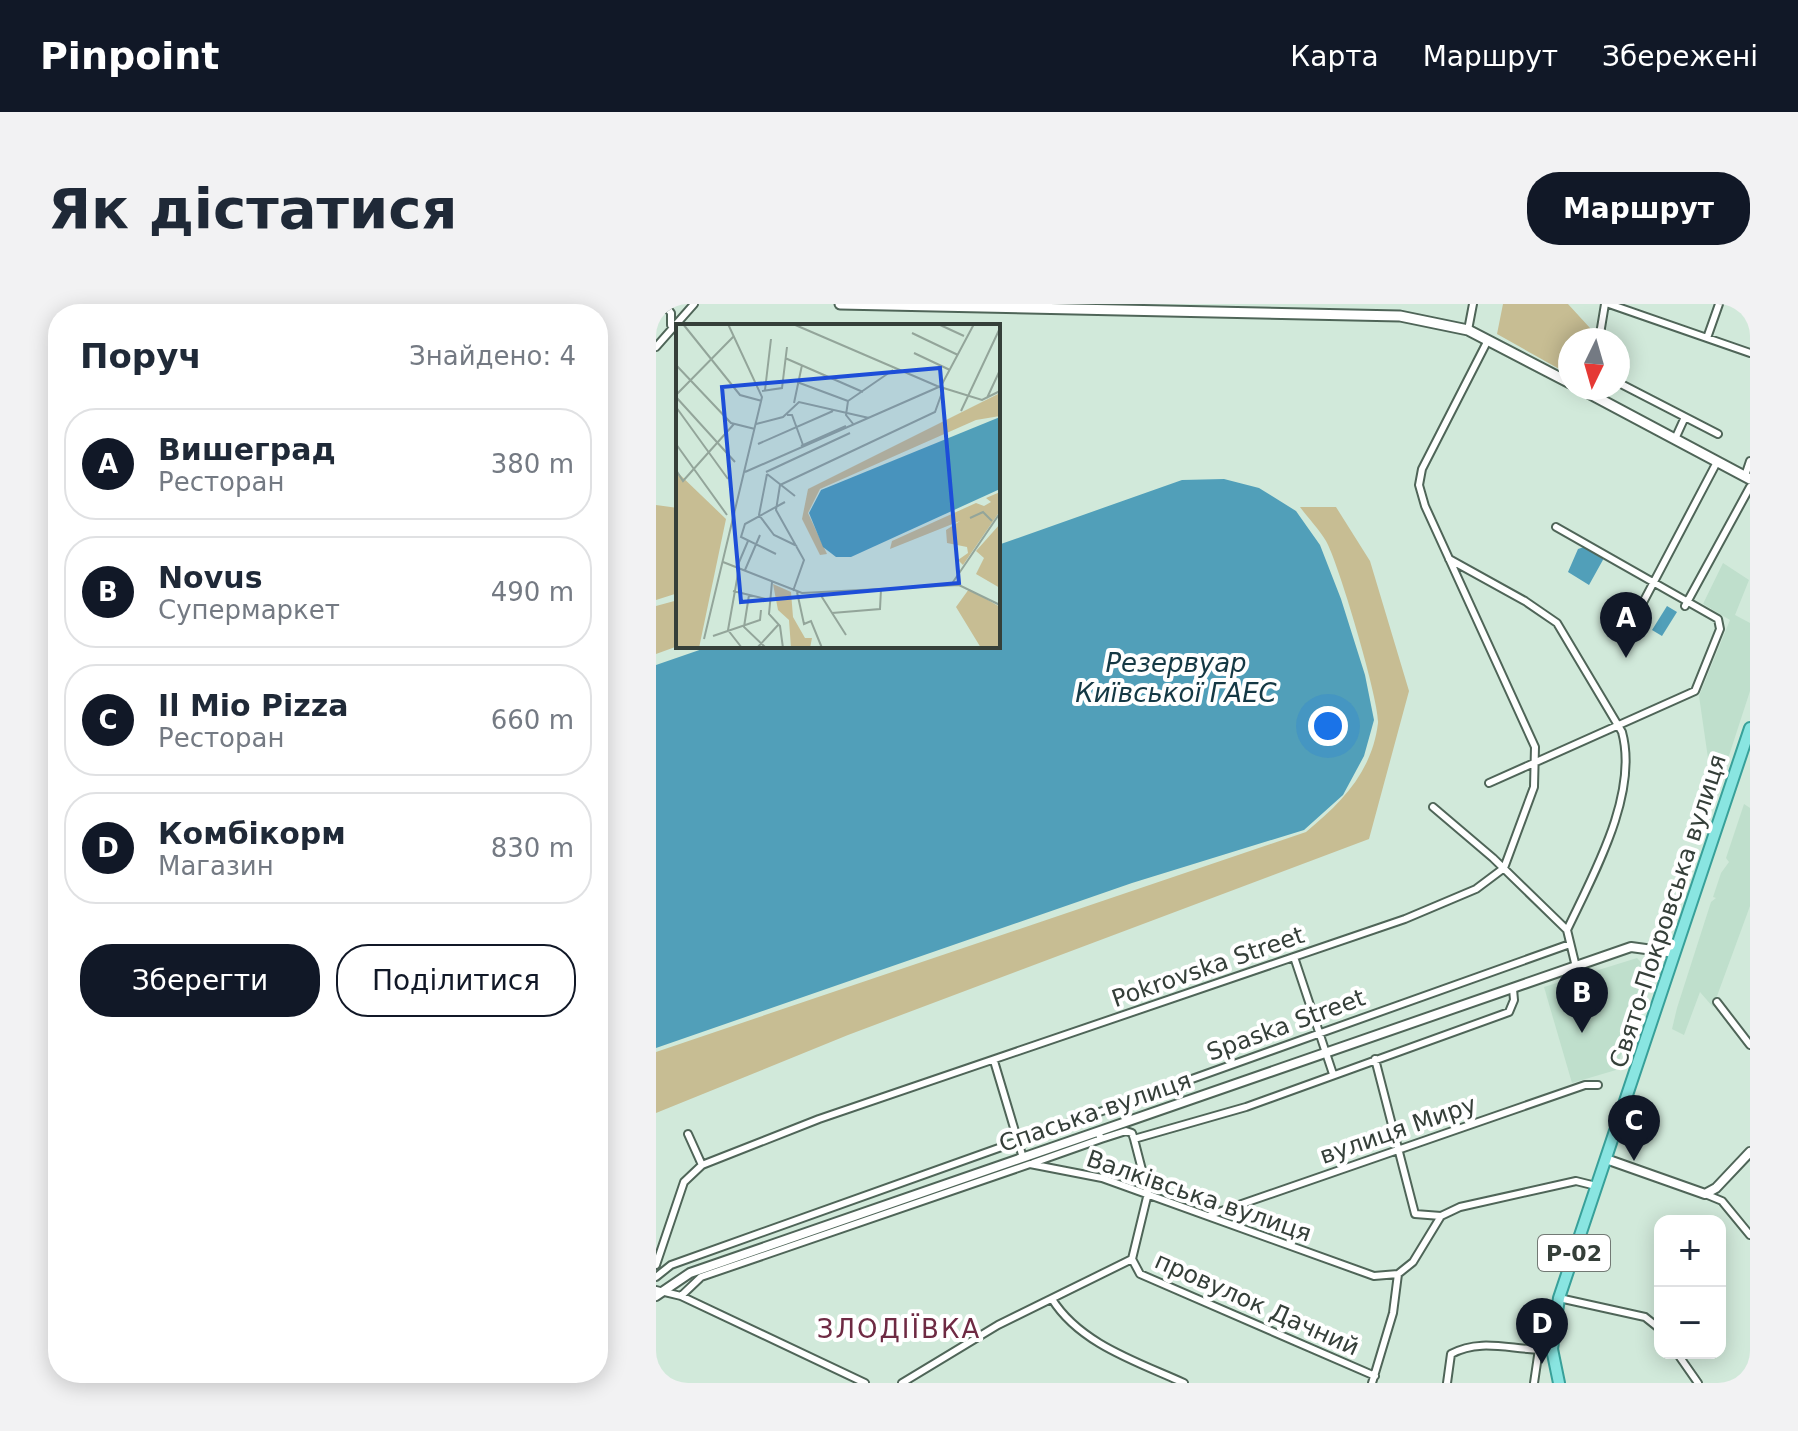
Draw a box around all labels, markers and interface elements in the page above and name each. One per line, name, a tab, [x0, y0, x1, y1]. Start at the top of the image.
text: Pinpoint	[40, 34, 219, 78]
text: Карта	[1290, 40, 1379, 73]
text: Маршрут	[1423, 40, 1558, 73]
text: Збережені	[1602, 40, 1758, 73]
button: Маршрут	[1527, 172, 1750, 245]
text: Як дістатися	[48, 176, 457, 241]
inset map	[676, 324, 1000, 648]
north arrow	[1558, 328, 1630, 400]
text: Поруч	[80, 336, 202, 376]
text: Знайдено: 4	[409, 341, 576, 371]
text: Вишеград	[158, 432, 336, 467]
text: A	[98, 449, 118, 479]
text: 380 m	[491, 449, 574, 479]
text: Ресторан	[158, 467, 284, 497]
text: Novus	[158, 560, 263, 595]
text: B	[98, 577, 118, 607]
text: 490 m	[491, 577, 574, 607]
pin: A	[1600, 592, 1652, 658]
text: Супермаркет	[158, 595, 340, 625]
water label: Резервуар Київської ГАЕС	[1075, 648, 1278, 708]
text: Il Mio Pizza	[158, 688, 349, 723]
text: C	[98, 705, 118, 735]
text: 660 m	[491, 705, 574, 735]
your location	[1308, 706, 1348, 746]
text: Ресторан	[158, 723, 284, 753]
street label: Свято-Покровська вулиця	[1604, 751, 1732, 1071]
text: Комбікорм	[158, 816, 346, 851]
text: D	[97, 833, 119, 863]
text: 830 m	[491, 833, 574, 863]
text: Магазин	[158, 851, 274, 881]
street label: Pokrovska Street	[1108, 921, 1308, 1013]
button: Зберегти	[80, 944, 320, 1017]
button: Поділитися	[336, 944, 576, 1017]
pin: B	[1556, 967, 1608, 1033]
street label: Spaska Street	[1203, 983, 1369, 1067]
street label: Спаська вулиця	[995, 1066, 1195, 1158]
street label: вулиця Миру	[1316, 1090, 1480, 1170]
pin: C	[1608, 1095, 1660, 1161]
street label: Валківська вулиця	[1083, 1144, 1315, 1248]
map controls	[1654, 1215, 1726, 1359]
button: +	[1654, 1215, 1726, 1287]
road number: Р-02	[1538, 1235, 1610, 1271]
street label: провулок Дачний	[1151, 1246, 1363, 1362]
button: −	[1654, 1287, 1726, 1359]
pin: D	[1516, 1298, 1568, 1364]
district label: ЗЛОДІЇВКА	[817, 1313, 981, 1344]

